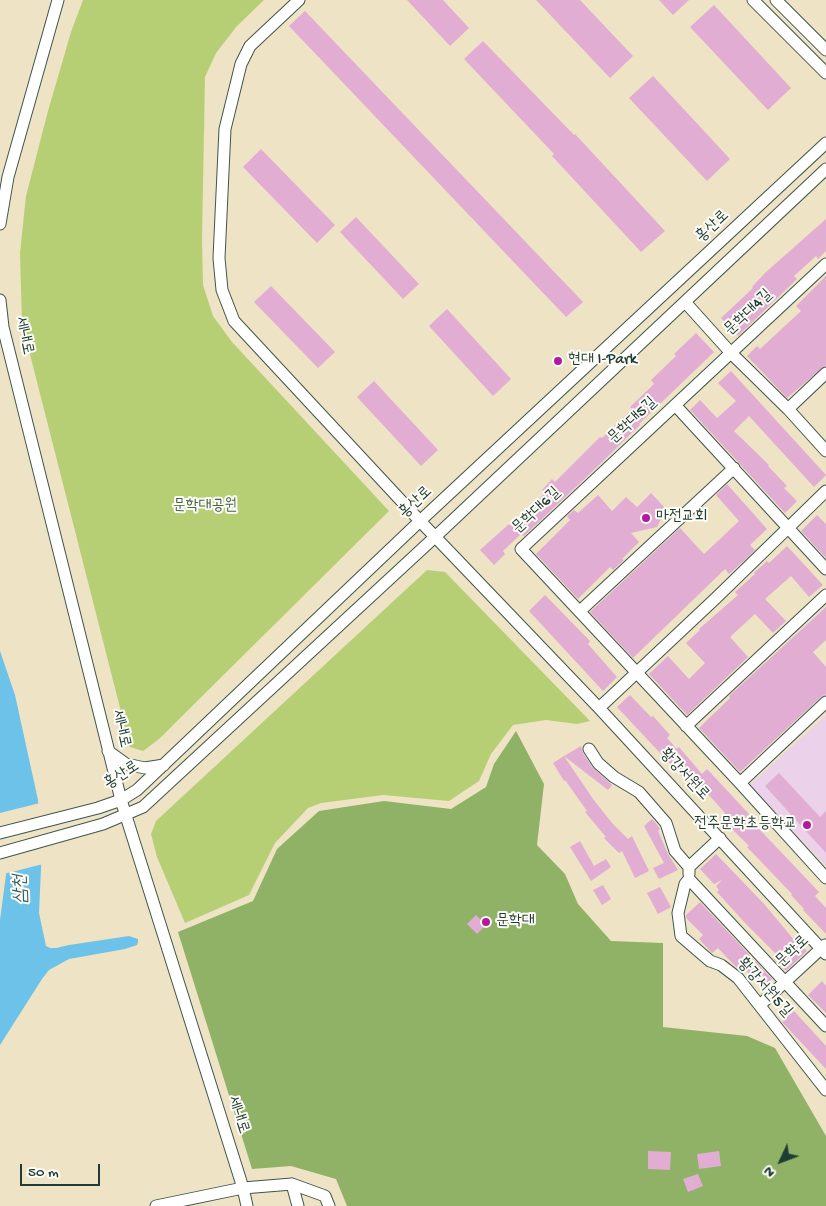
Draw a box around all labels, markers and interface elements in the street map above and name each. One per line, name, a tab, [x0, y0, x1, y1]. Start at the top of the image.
street label: 홍산로	[692, 207, 734, 247]
street label: 문학대4길	[721, 286, 777, 340]
street label: 세내로	[10, 315, 36, 357]
place label: 현대 I-Park	[568, 351, 637, 371]
marker: 현대 I-Park	[552, 355, 564, 367]
street label: 문학대5길	[605, 394, 661, 448]
street label: 홍산로	[395, 483, 437, 523]
street label: 문학대6길	[509, 484, 565, 538]
park label: 문학대공원	[173, 497, 237, 517]
place label: 마전교회	[656, 508, 708, 528]
marker: 마전교회	[640, 512, 652, 524]
street label: 세내로	[106, 708, 134, 750]
street label: 황강서원로	[655, 745, 713, 805]
street label: 홍산로	[101, 757, 143, 795]
place label: 전주문학초등학교	[694, 815, 797, 835]
marker: 전주문학초등학교	[801, 819, 813, 831]
water label: 삼천	[11, 874, 33, 904]
place label: 문학대	[496, 912, 535, 932]
marker: 문학대	[480, 916, 492, 928]
street label: 문학로	[772, 932, 814, 972]
street label: 황강서원5길	[733, 955, 795, 1021]
street label: 세내로	[222, 1094, 252, 1136]
north arrow	[756, 1136, 806, 1186]
scale bar	[22, 1154, 102, 1186]
text: N	[760, 1162, 779, 1181]
text: 50 m	[28, 1164, 59, 1182]

